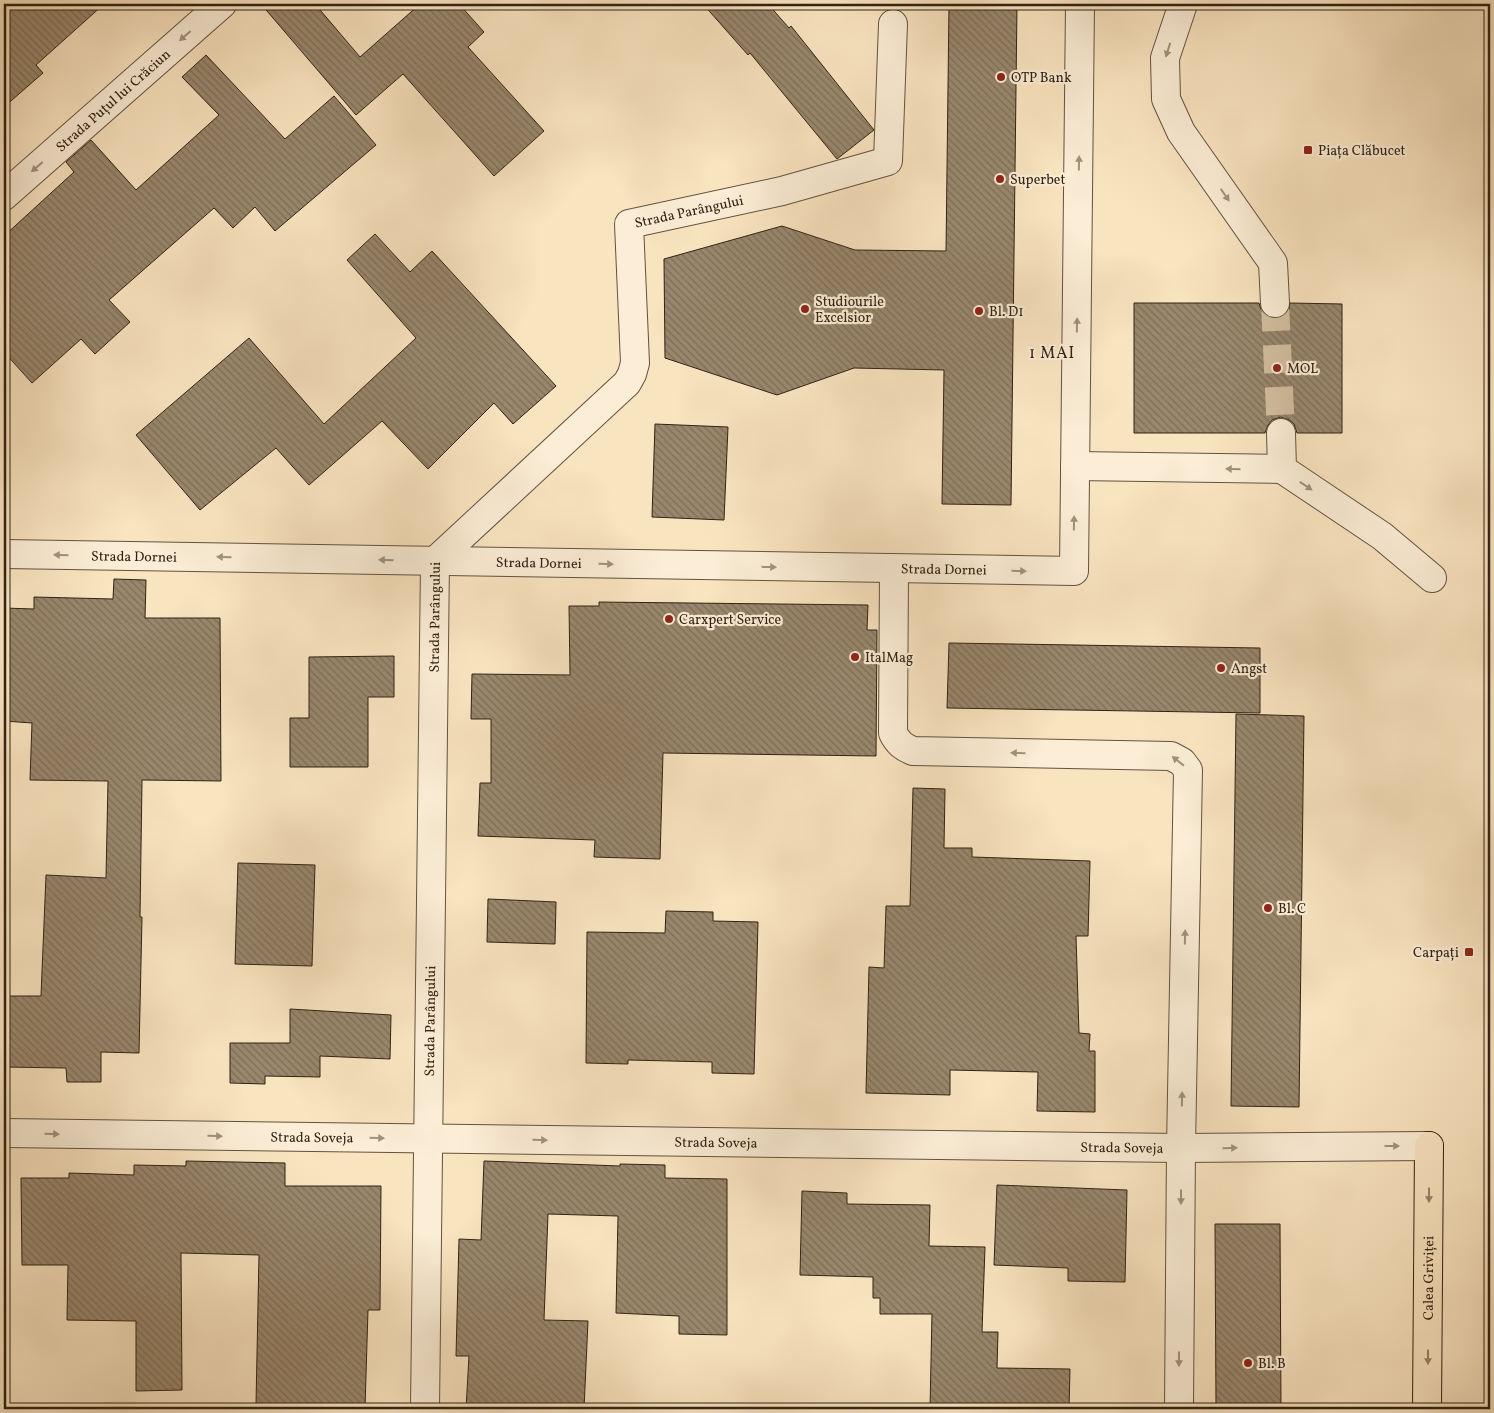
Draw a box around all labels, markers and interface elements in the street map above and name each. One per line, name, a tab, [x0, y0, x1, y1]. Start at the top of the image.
one-way arrow	[180, 30, 192, 42]
one-way arrow	[1163, 43, 1171, 58]
street label: Strada Puțul lui Crăciun	[52, 46, 175, 157]
place label: OTP Bank	[1011, 69, 1072, 88]
marker: OTP Bank	[995, 71, 1007, 83]
place label: Piața Clăbucet	[1318, 142, 1406, 161]
marker: Piața Clăbucet	[1302, 144, 1314, 156]
one-way arrow	[1075, 154, 1083, 170]
one-way arrow	[32, 161, 44, 173]
place label: Superbet	[1010, 171, 1065, 190]
marker: Superbet	[994, 173, 1006, 185]
one-way arrow	[1220, 188, 1230, 202]
street label: Strada Parângului	[633, 192, 745, 234]
place label: Studiourile Excelsior	[815, 293, 884, 328]
marker: Studiourile Excelsior	[799, 303, 811, 315]
place label: Bl. D1	[989, 303, 1024, 322]
marker: Bl. D1	[973, 305, 985, 317]
one-way arrow	[1073, 317, 1081, 333]
district label: 1 MAI	[1029, 343, 1075, 365]
place label: MOL	[1287, 360, 1318, 379]
marker: MOL	[1271, 362, 1283, 374]
one-way arrow	[1225, 465, 1241, 473]
one-way arrow	[1300, 481, 1313, 491]
one-way arrow	[1071, 514, 1079, 530]
street label: Strada Dornei	[91, 547, 177, 568]
one-way arrow	[53, 550, 69, 558]
one-way arrow	[216, 553, 232, 561]
street label: Strada Dornei	[496, 554, 582, 574]
one-way arrow	[378, 556, 394, 564]
one-way arrow	[599, 560, 615, 568]
street label: Strada Dornei	[901, 560, 987, 581]
street label: Strada Parângului	[426, 561, 446, 673]
one-way arrow	[761, 563, 777, 571]
one-way arrow	[1011, 567, 1027, 575]
place label: Carxpert Service	[679, 611, 782, 630]
marker: Carxpert Service	[663, 613, 675, 625]
place label: ItalMag	[865, 649, 913, 668]
marker: ItalMag	[849, 651, 861, 663]
place label: Angst	[1231, 660, 1267, 679]
marker: Angst	[1215, 662, 1227, 674]
one-way arrow	[1009, 749, 1025, 757]
one-way arrow	[1172, 756, 1185, 767]
place label: Bl. C	[1278, 900, 1306, 919]
marker: Bl. C	[1262, 902, 1274, 914]
one-way arrow	[1181, 929, 1189, 945]
place label: Carpați	[1413, 944, 1459, 963]
marker: Carpați	[1463, 946, 1475, 958]
street label: Strada Parângului	[421, 965, 441, 1077]
one-way arrow	[1178, 1091, 1186, 1107]
street label: Strada Soveja	[270, 1128, 354, 1148]
one-way arrow	[45, 1130, 61, 1138]
one-way arrow	[207, 1132, 223, 1140]
one-way arrow	[370, 1134, 386, 1142]
street label: Strada Soveja	[674, 1134, 758, 1154]
one-way arrow	[532, 1136, 548, 1144]
street label: Strada Soveja	[1080, 1139, 1164, 1159]
one-way arrow	[1385, 1142, 1401, 1150]
one-way arrow	[1222, 1144, 1238, 1152]
one-way arrow	[1425, 1187, 1433, 1203]
one-way arrow	[1177, 1189, 1185, 1205]
street label: Calea Griviței	[1420, 1236, 1439, 1320]
one-way arrow	[1424, 1350, 1432, 1366]
one-way arrow	[1175, 1352, 1183, 1368]
place label: Bl. B	[1258, 1355, 1286, 1374]
marker: Bl. B	[1242, 1357, 1254, 1369]

